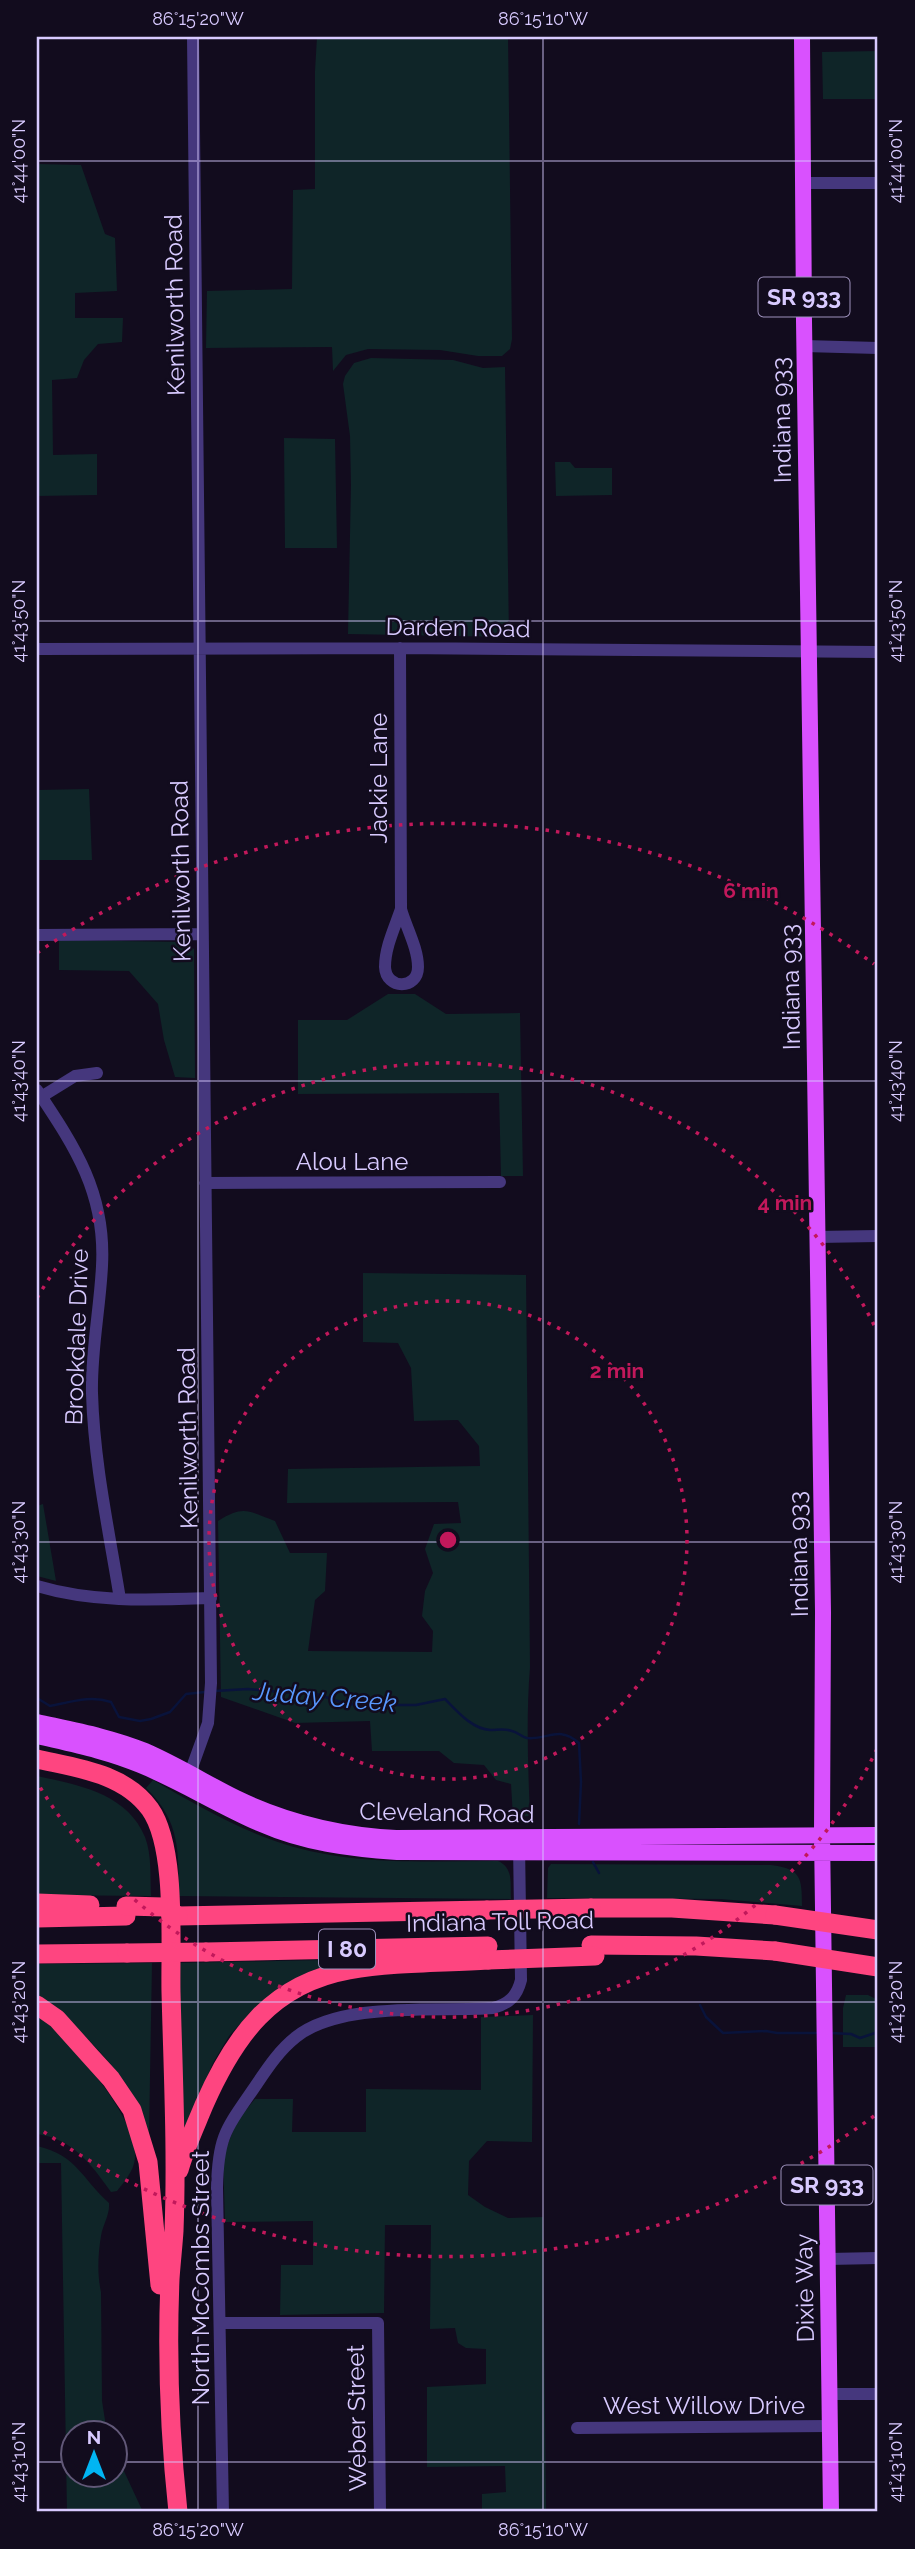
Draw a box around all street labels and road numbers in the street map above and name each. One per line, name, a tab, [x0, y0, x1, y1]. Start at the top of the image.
street label: Kenilworth Road	[158, 214, 191, 396]
road number: SR 933	[758, 278, 850, 316]
street label: Indiana 933	[766, 357, 797, 483]
street label: Darden Road	[385, 612, 531, 643]
street label: Jackie Lane	[364, 713, 393, 843]
street label: Kenilworth Road	[164, 780, 197, 962]
street label: Indiana 933	[775, 924, 806, 1050]
street label: Alou Lane	[296, 1147, 408, 1176]
street label: Brookdale Drive	[59, 1248, 94, 1426]
street label: Kenilworth Road	[171, 1347, 204, 1529]
street label: Indiana 933	[783, 1491, 814, 1617]
street label: Cleveland Road	[359, 1796, 535, 1829]
street label: Indiana Toll Road	[406, 1905, 594, 1938]
road number: I 80	[319, 1930, 375, 1968]
street label: North McCombs Street	[186, 2151, 215, 2405]
road number: SR 933	[782, 2166, 872, 2204]
street label: Dixie Way	[789, 2233, 820, 2343]
street label: Weber Street	[341, 2344, 372, 2492]
street label: West Willow Drive	[603, 2391, 805, 2420]

